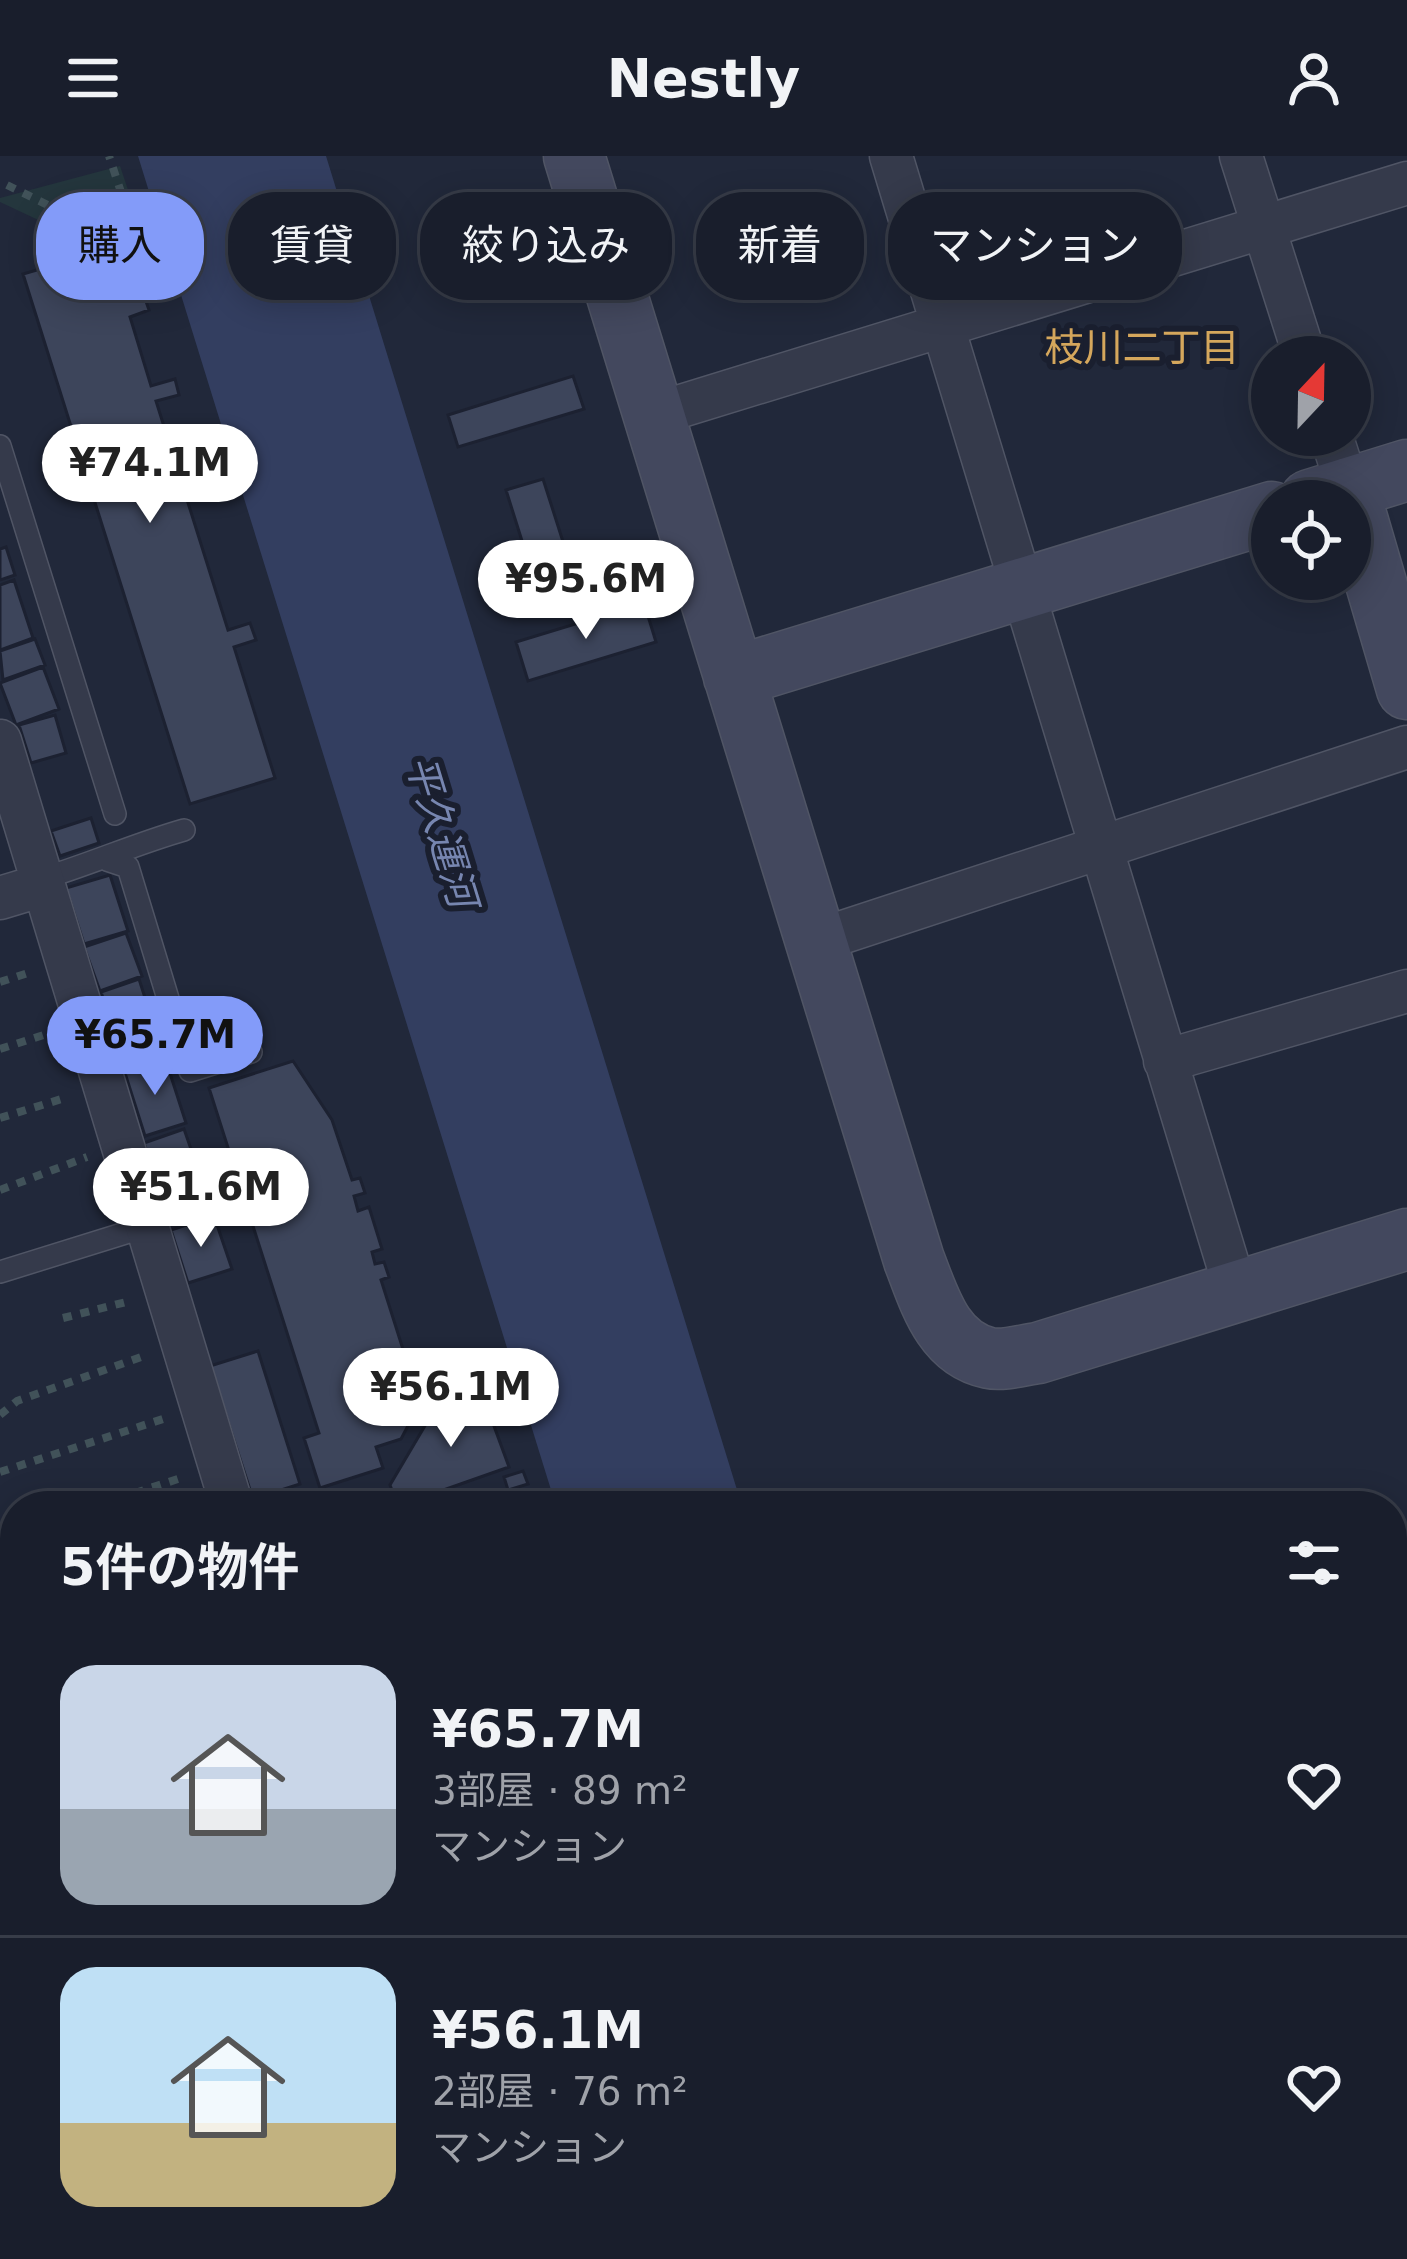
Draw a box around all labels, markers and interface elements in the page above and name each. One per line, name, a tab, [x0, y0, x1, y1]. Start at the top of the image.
icon: menu	[60, 45, 126, 111]
icon: person	[1281, 45, 1347, 111]
text: Nestly	[607, 47, 800, 110]
chip: 購入	[36, 192, 204, 300]
chip: 賃貸	[228, 192, 396, 300]
chip: 絞り込み	[420, 192, 672, 300]
chip: 新着	[696, 192, 864, 300]
chip: マンション	[888, 192, 1182, 300]
district label: 枝川二丁目	[1044, 325, 1240, 370]
north arrow	[1251, 336, 1371, 456]
map controls	[1251, 336, 1371, 600]
pin: ¥74.1M	[52, 424, 248, 526]
text: ¥74.1M	[69, 440, 231, 485]
button: locate	[1251, 480, 1371, 600]
pin: ¥95.6M	[488, 540, 684, 642]
text: ¥95.6M	[505, 556, 667, 601]
water label: 平久運河	[397, 750, 488, 919]
pin: ¥65.7M	[57, 996, 253, 1098]
text: ¥65.7M	[74, 1012, 236, 1057]
pin: ¥51.6M	[103, 1148, 299, 1250]
text: ¥51.6M	[120, 1164, 282, 1209]
pin: ¥56.1M	[353, 1348, 549, 1450]
text: ¥56.1M	[370, 1364, 532, 1409]
icon: filters	[1281, 1530, 1347, 1596]
text: 5件の物件	[60, 1538, 300, 1597]
text: ¥65.7M	[432, 1700, 644, 1759]
icon: home	[156, 1713, 300, 1857]
icon: heart	[1281, 1752, 1347, 1818]
text: 3部屋 · 89 m²	[432, 1768, 688, 1813]
text: マンション	[432, 1824, 627, 1869]
text: ¥56.1M	[432, 2001, 644, 2060]
icon: home	[156, 2015, 300, 2159]
icon: heart	[1281, 2054, 1347, 2120]
text: 2部屋 · 76 m²	[432, 2069, 688, 2114]
text: マンション	[432, 2125, 627, 2170]

